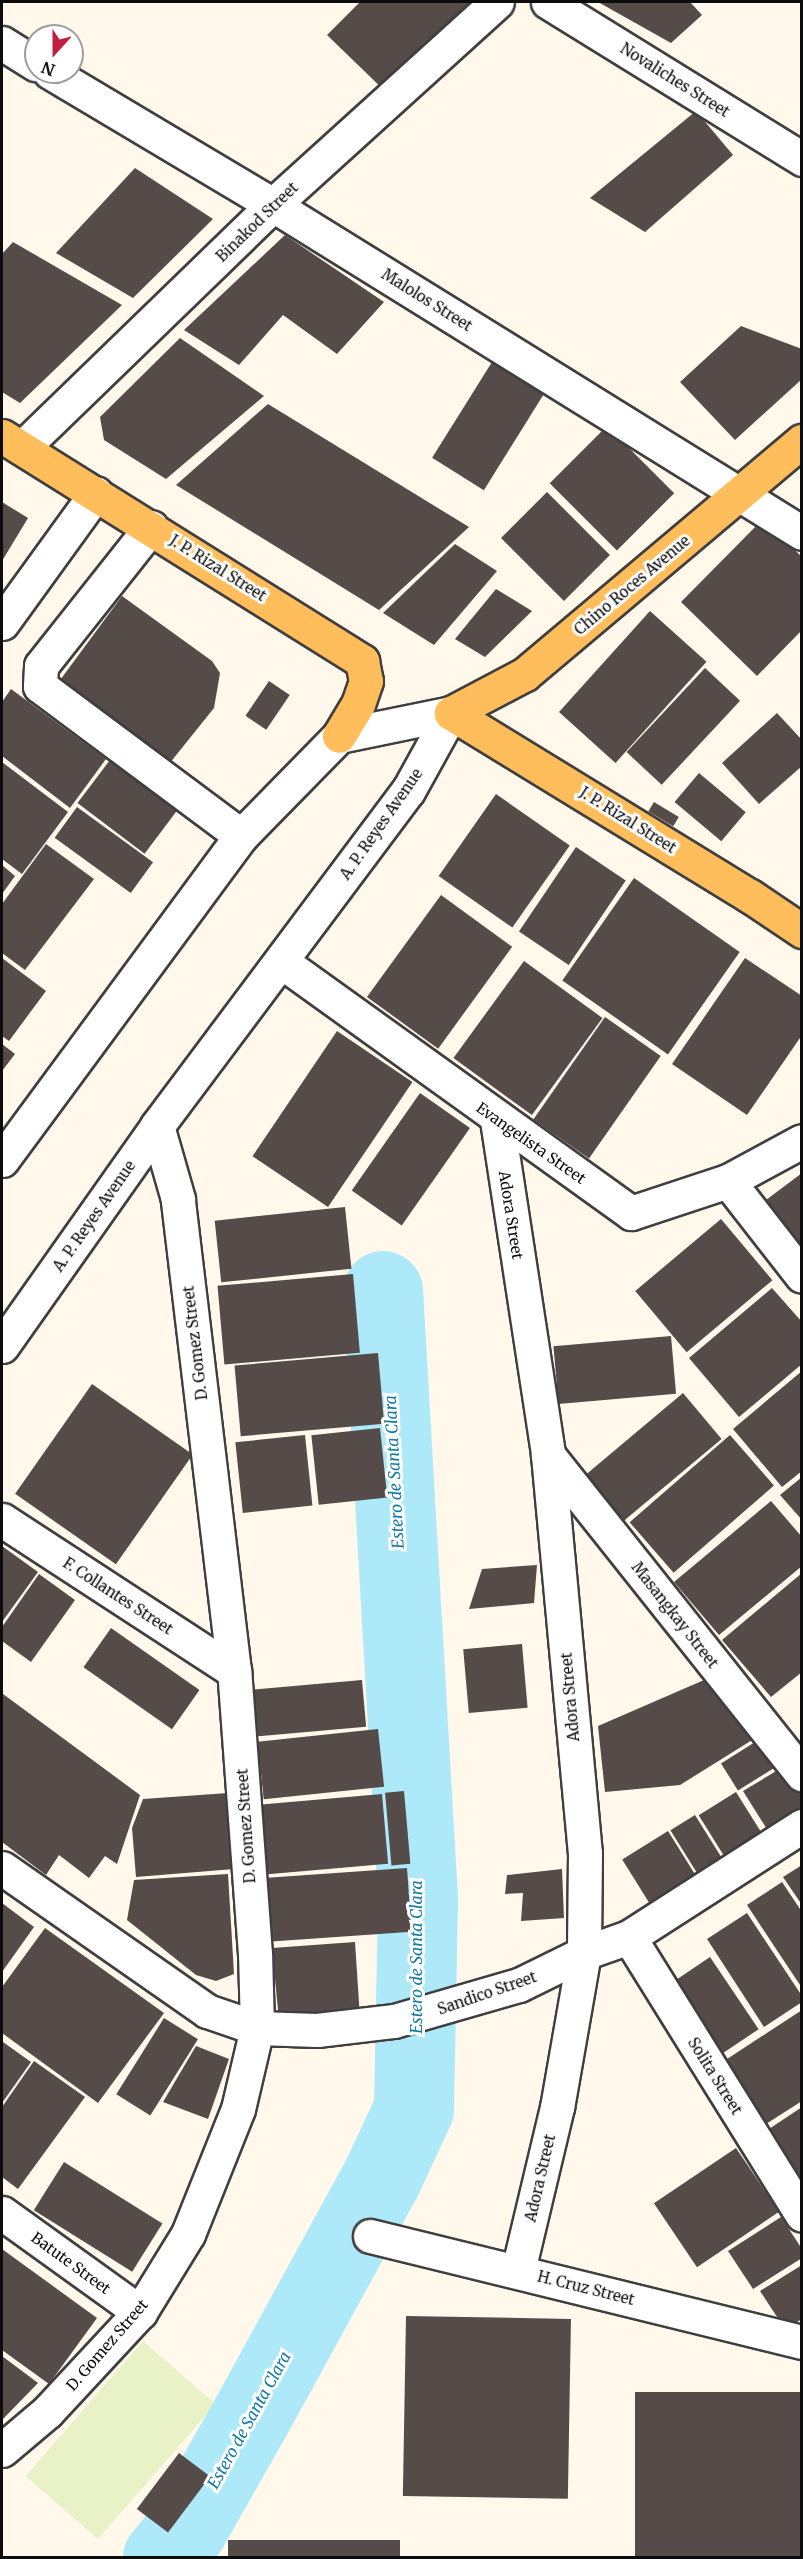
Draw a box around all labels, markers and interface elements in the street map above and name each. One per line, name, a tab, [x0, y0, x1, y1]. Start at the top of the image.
north arrow	[24, 24, 84, 84]
street label: Novaliches Street	[617, 39, 733, 121]
text: N	[39, 57, 58, 81]
street label: Binakod Street	[212, 179, 302, 265]
street label: Malolos Street	[378, 265, 476, 335]
street label: J. P. Rizal Street	[166, 531, 270, 605]
street label: Chino Roces Avenue	[571, 531, 693, 639]
street label: A. P. Reyes Avenue	[336, 765, 426, 883]
street label: J. P. Rizal Street	[576, 783, 680, 857]
street label: Evangelista Street	[473, 1099, 589, 1187]
street label: A. P. Reyes Avenue	[49, 1157, 139, 1275]
street label: Adora Street	[495, 1169, 527, 1261]
street label: D. Gomez Street	[179, 1285, 211, 1401]
water label: Estero de Santa Clara	[380, 1395, 408, 1549]
street label: F. Collantes Street	[60, 1554, 176, 1638]
street label: Masangkay Street	[628, 1558, 722, 1672]
street label: Adora Street	[557, 1652, 583, 1742]
street label: D. Gomez Street	[233, 1768, 259, 1884]
water label: Estero de Santa Clara	[406, 1880, 426, 2034]
street label: Sandico Street	[435, 1968, 539, 2018]
street label: Solita Street	[684, 2034, 746, 2118]
street label: Adora Street	[521, 2132, 559, 2224]
street label: Batute Street	[28, 2228, 114, 2298]
street label: H. Cruz Street	[536, 2267, 636, 2309]
street label: D. Gomez Street	[62, 2296, 152, 2394]
water label: Estero de Santa Clara	[203, 2348, 295, 2492]

